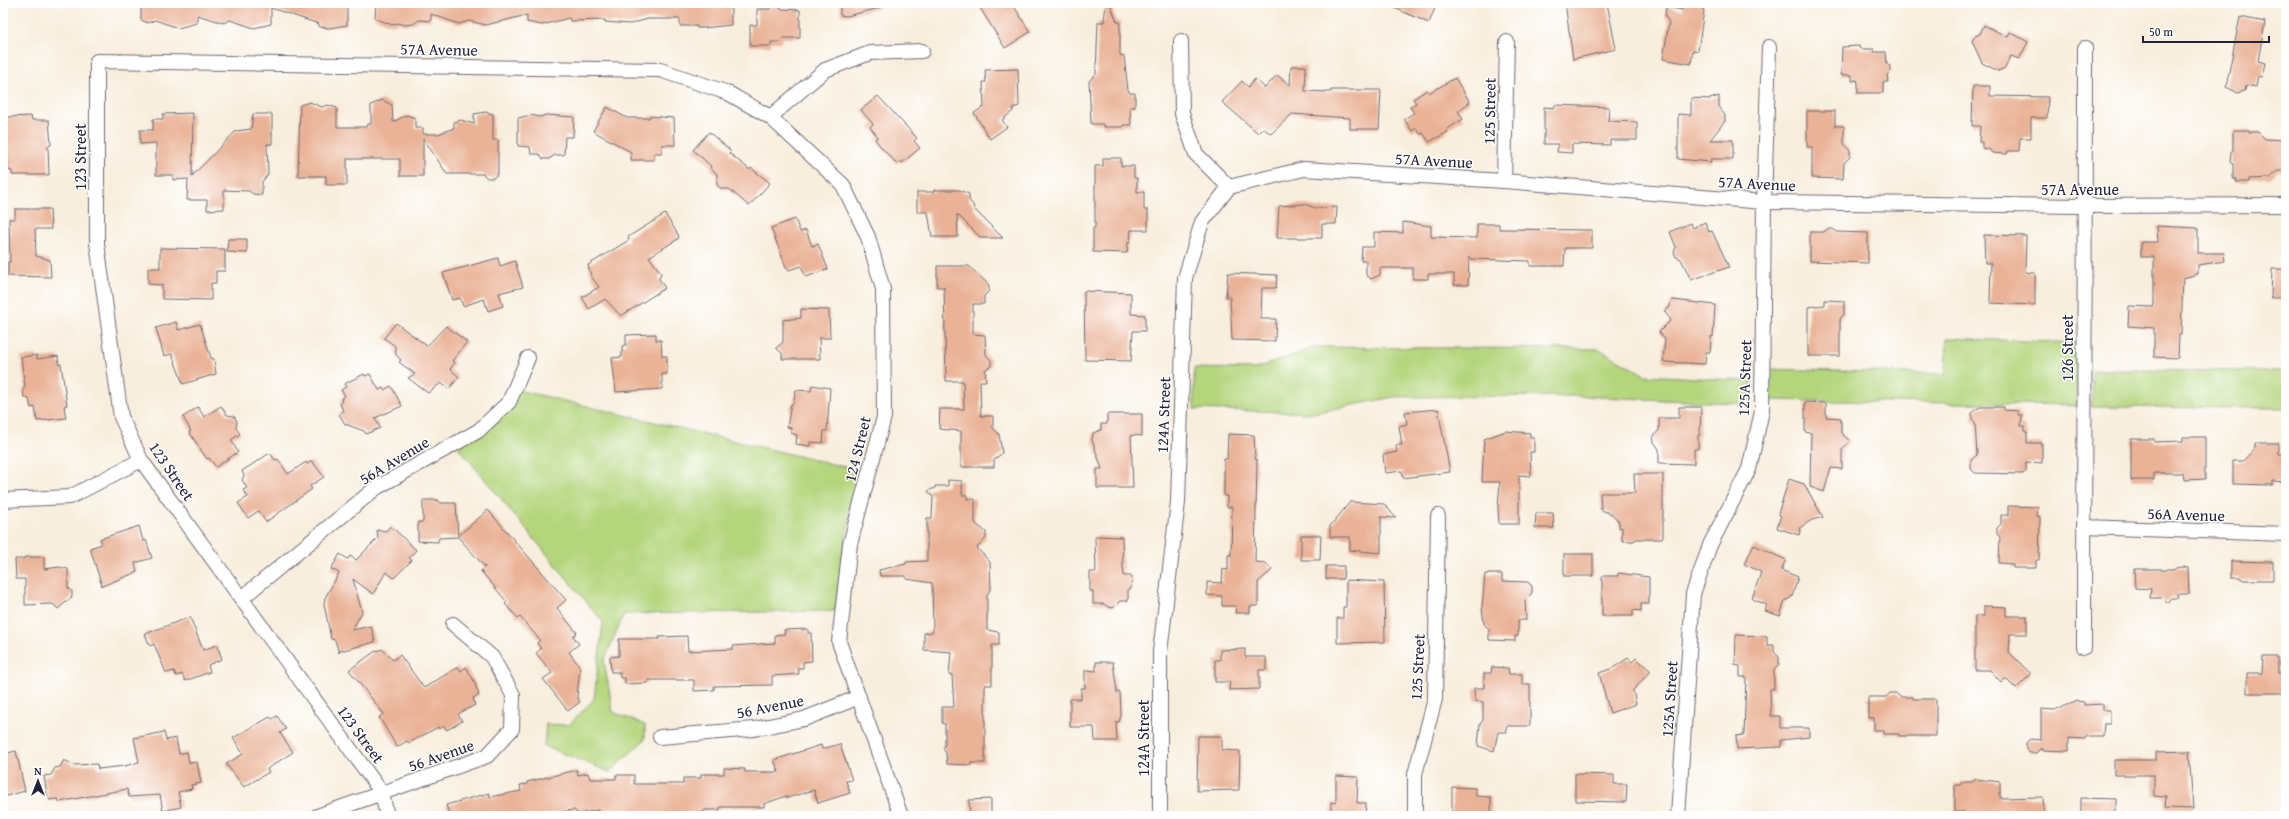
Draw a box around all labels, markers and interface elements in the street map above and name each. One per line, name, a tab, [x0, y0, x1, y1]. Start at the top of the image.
scale bar	[2143, 18, 2269, 44]
text: 50 m	[2149, 23, 2173, 40]
street label: 57A Avenue	[400, 36, 478, 62]
street label: 125 Street	[1476, 77, 1502, 145]
street label: 123 Street	[68, 123, 92, 191]
street label: 57A Avenue	[1395, 146, 1473, 174]
street label: 57A Avenue	[1718, 169, 1796, 197]
street label: 57A Avenue	[2041, 177, 2119, 201]
street label: 126 Street	[2055, 314, 2079, 382]
street label: 125A Street	[1731, 339, 1757, 417]
street label: 124A Street	[1150, 376, 1176, 454]
street label: 124 Street	[837, 413, 877, 484]
street label: 56A Avenue	[354, 430, 434, 490]
street label: 123 Street	[143, 436, 201, 506]
street label: 56A Avenue	[2147, 501, 2225, 527]
street label: 125 Street	[1403, 633, 1431, 701]
street label: 125A Street	[1654, 659, 1684, 738]
street label: 56 Avenue	[734, 688, 806, 724]
street label: 124A Street	[1131, 699, 1155, 776]
street label: 123 Street	[332, 700, 391, 768]
street label: 56 Avenue	[405, 733, 477, 777]
north arrow	[18, 761, 58, 801]
text: N	[34, 763, 42, 779]

